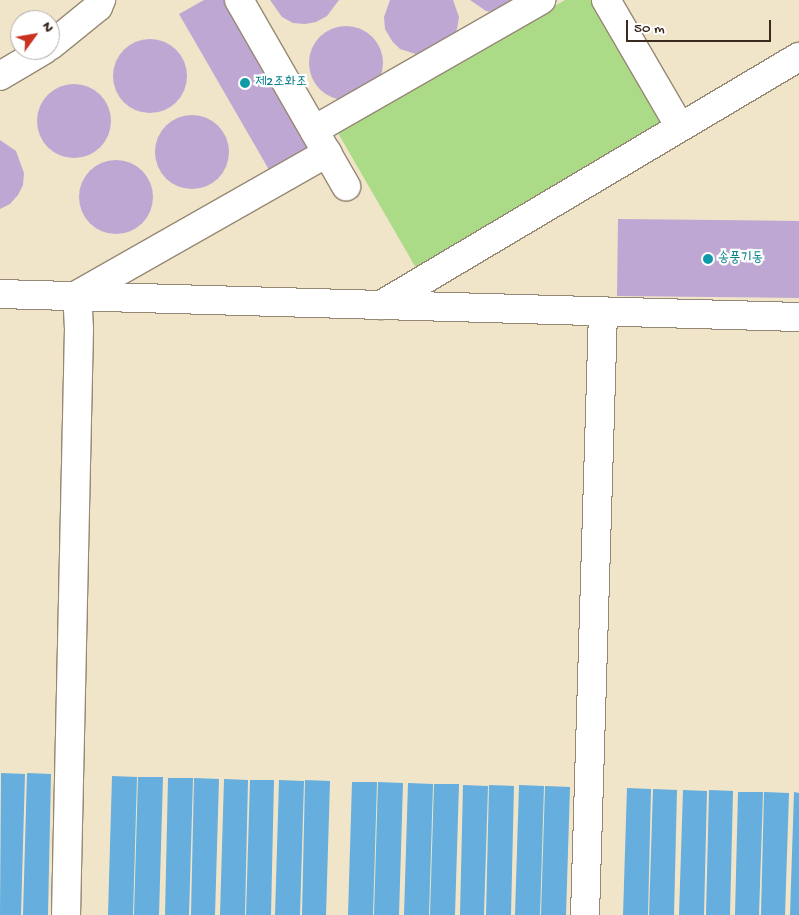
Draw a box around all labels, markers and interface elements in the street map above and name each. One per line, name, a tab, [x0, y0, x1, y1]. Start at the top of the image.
north arrow	[10, 10, 60, 60]
scale bar	[629, 10, 774, 42]
text: N	[38, 19, 57, 36]
text: 50 m	[634, 20, 665, 38]
place label: 제2조화조	[255, 75, 307, 91]
marker: 제2조화조	[239, 77, 251, 89]
place label: 송풍기동	[718, 251, 763, 267]
marker: 송풍기동	[702, 253, 714, 265]

